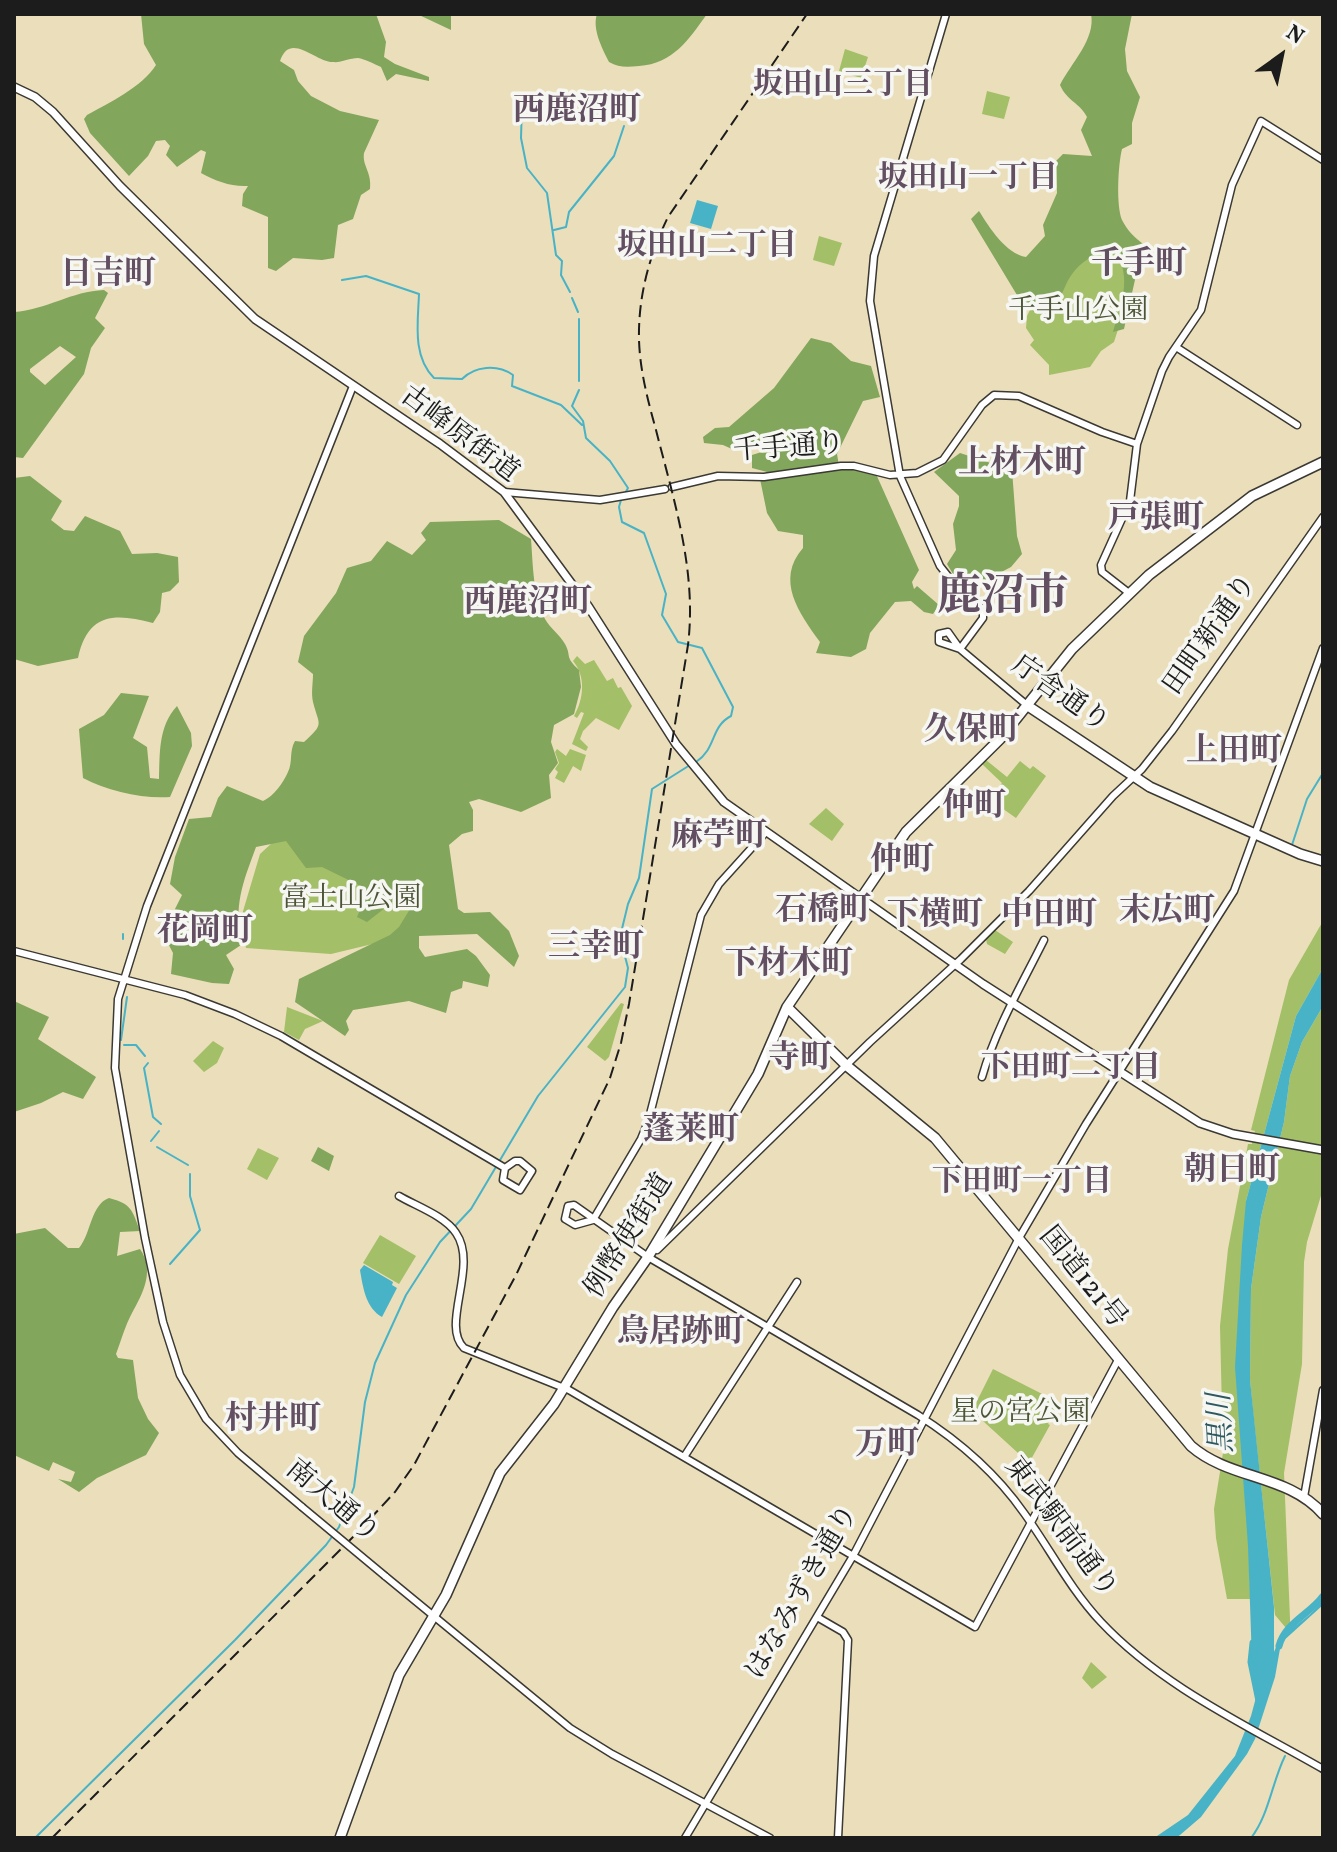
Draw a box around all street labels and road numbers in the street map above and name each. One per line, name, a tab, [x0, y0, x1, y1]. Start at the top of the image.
street label: 古峰原街道	[392, 380, 524, 492]
street label: 千手通り	[732, 429, 846, 471]
street label: 田町新通り	[1158, 569, 1266, 703]
street label: 庁舎通り	[1003, 650, 1115, 742]
street label: 例幣使街道	[580, 1169, 682, 1305]
street label: 国道121号	[1030, 1222, 1132, 1336]
street label: 東武駅前通り	[995, 1452, 1123, 1606]
street label: 南大通り	[277, 1454, 385, 1552]
street label: はなみずき通り	[740, 1500, 868, 1686]

